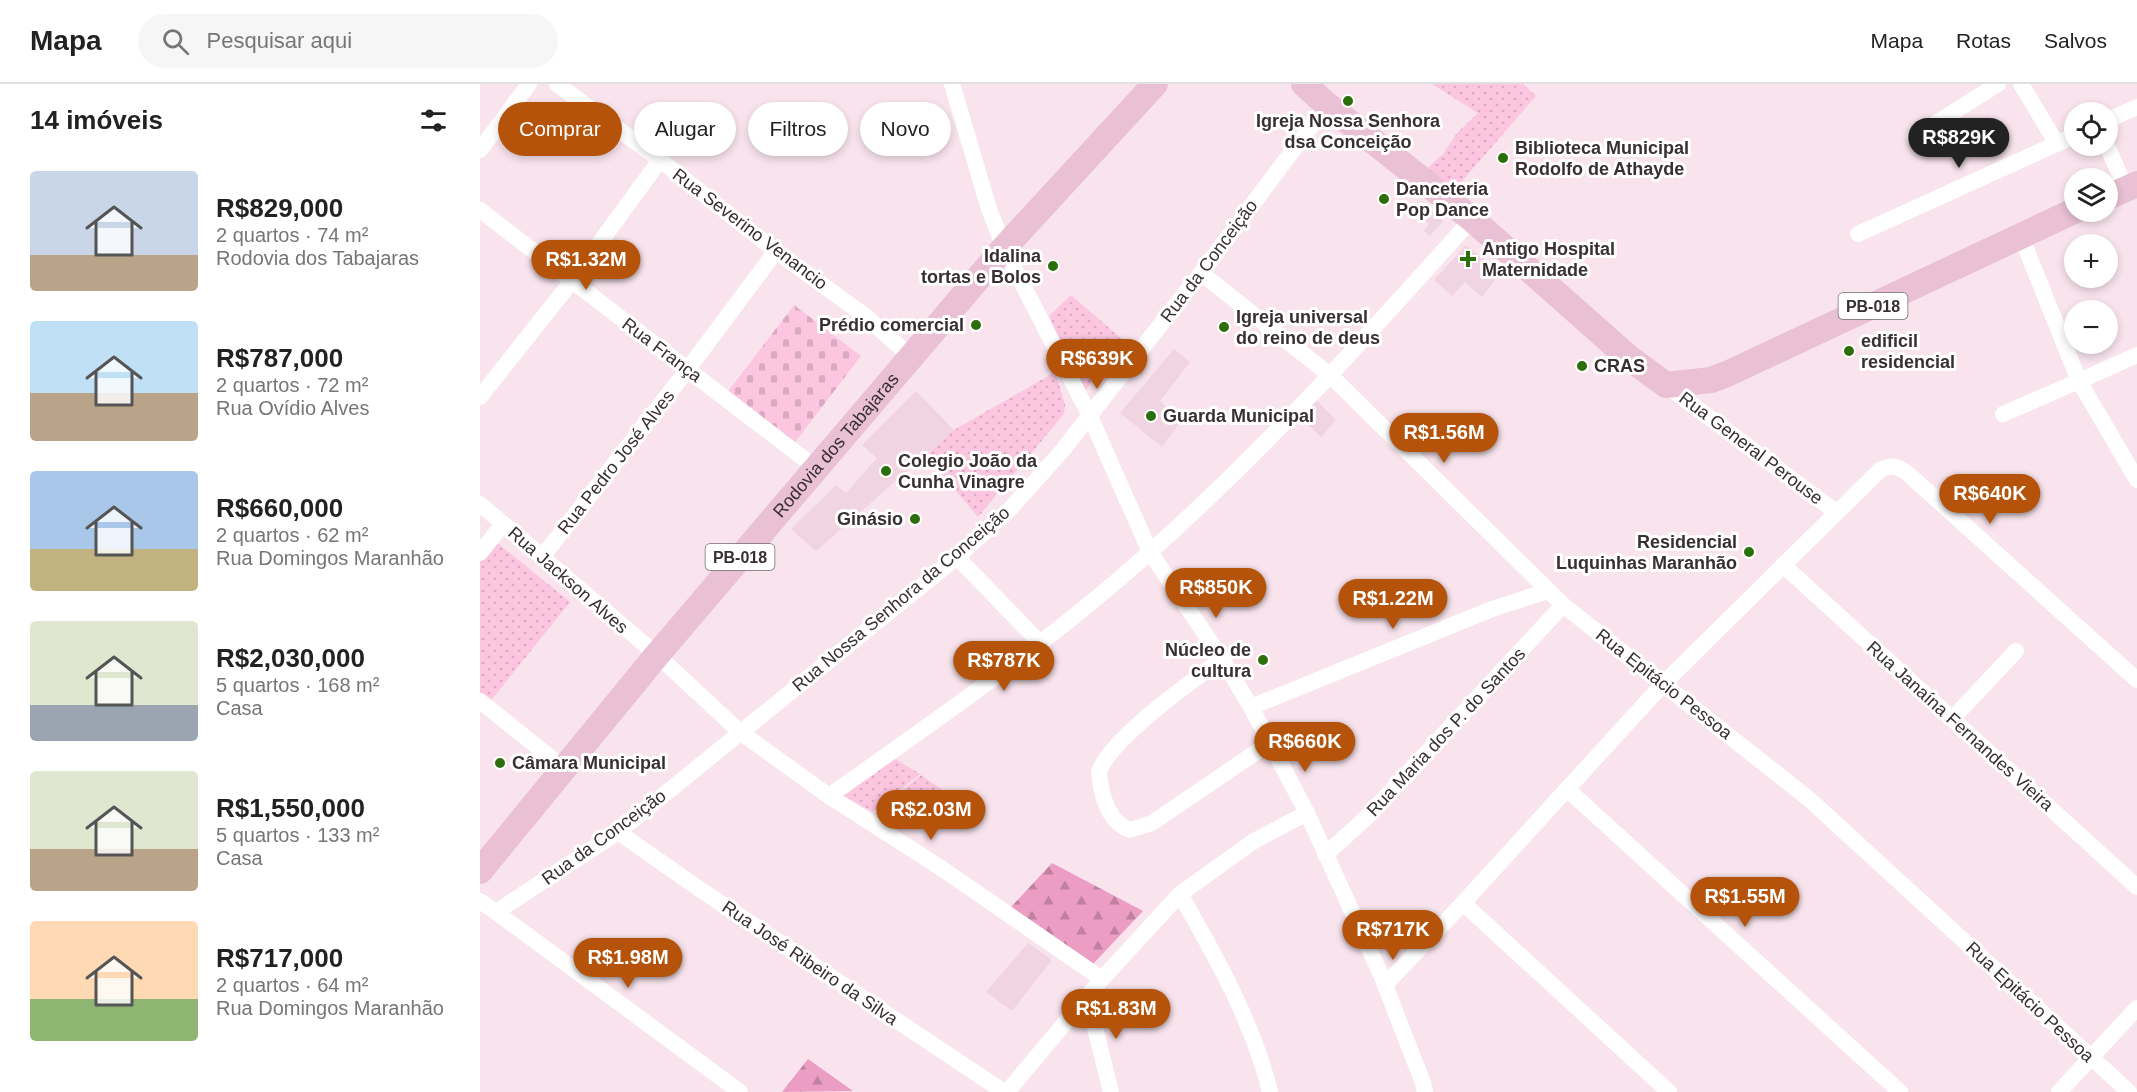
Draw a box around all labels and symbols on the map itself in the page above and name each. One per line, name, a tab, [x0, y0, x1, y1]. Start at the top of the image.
marker: Igreja Nossa Senhora dsa Conceição	[1341, 94, 1355, 108]
place label: Igreja Nossa Senhora dsa Conceição	[1256, 111, 1441, 152]
pin: R$829K	[1910, 118, 2008, 169]
place label: Biblioteca Municipal Rodolfo de Athayde	[1515, 138, 1689, 179]
marker: Biblioteca Municipal Rodolfo de Athayde	[1496, 151, 1510, 165]
street label: Rua Severino Venancio	[669, 164, 831, 294]
place label: Danceteria Pop Dance	[1396, 179, 1489, 220]
marker: Danceteria Pop Dance	[1377, 192, 1391, 206]
street label: Rua da Conceição	[1156, 196, 1262, 326]
place label: Antigo Hospital Maternidade	[1482, 239, 1615, 280]
pin: R$1.32M	[531, 240, 641, 291]
place label: Idalina tortas e Bolos	[921, 246, 1042, 287]
marker: Antigo Hospital Maternidade	[1459, 250, 1477, 268]
marker: Idalina tortas e Bolos	[1046, 259, 1060, 273]
road number: PB-018	[1838, 293, 1908, 319]
place label: Igreja universal do reino de deus	[1236, 307, 1380, 348]
street label: Rua França	[618, 314, 706, 387]
place label: Prédio comercial	[819, 315, 964, 335]
marker: Prédio comercial	[969, 318, 983, 332]
marker: Igreja universal do reino de deus	[1217, 320, 1231, 334]
place label: edificil residencial	[1861, 331, 1955, 372]
pin: R$639K	[1048, 339, 1146, 390]
marker: edificil residencial	[1842, 344, 1856, 358]
place label: CRAS	[1594, 356, 1645, 376]
marker: CRAS	[1575, 359, 1589, 373]
street label: Rodovia dos Tabajaras	[769, 369, 903, 521]
street label: Rua Pedro José Alves	[554, 386, 678, 538]
street label: Rua General Perouse	[1675, 388, 1827, 508]
place label: Guarda Municipal	[1163, 406, 1314, 426]
marker: Guarda Municipal	[1144, 409, 1158, 423]
pin: R$1.56M	[1389, 413, 1499, 464]
place label: Colegio João da Cunha Vinagre	[898, 451, 1038, 492]
marker: Colegio João da Cunha Vinagre	[879, 464, 893, 478]
pin: R$640K	[1941, 474, 2039, 525]
street label: Rua Nossa Senhora da Conceição	[788, 502, 1014, 696]
place label: Ginásio	[837, 509, 903, 529]
marker: Ginásio	[908, 512, 922, 526]
street label: Rua Jackson Alves	[504, 523, 632, 637]
place label: Residencial Luquinhas Maranhão	[1556, 532, 1737, 573]
road number: PB-018	[706, 544, 774, 570]
marker: Residencial Luquinhas Maranhão	[1742, 545, 1756, 559]
pin: R$850K	[1167, 568, 1265, 619]
pin: R$1.22M	[1338, 579, 1448, 630]
street label: Rua Epitácio Pessoa	[1592, 625, 1737, 744]
street label: Rua Janaína Fernandes Vieira	[1863, 637, 2058, 816]
place label: Núcleo de cultura	[1165, 640, 1252, 681]
pin: R$787K	[955, 641, 1053, 692]
street label: Rua Maria dos P. do Santos	[1363, 644, 1529, 820]
marker: Núcleo de cultura	[1256, 653, 1270, 667]
pin: R$660K	[1256, 722, 1354, 773]
place label: Câmara Municipal	[512, 753, 666, 773]
marker: Câmara Municipal	[493, 756, 507, 770]
street label: Rua da Conceição	[538, 785, 670, 889]
pin: R$2.03M	[876, 790, 986, 841]
pin: R$1.55M	[1690, 877, 1800, 928]
street label: Rua José Ribeiro da Silva	[719, 897, 902, 1030]
pin: R$717K	[1344, 910, 1442, 961]
pin: R$1.98M	[573, 938, 683, 989]
street label: Rua Epitácio Pessoa	[1962, 938, 2099, 1067]
pin: R$1.83M	[1061, 989, 1171, 1040]

